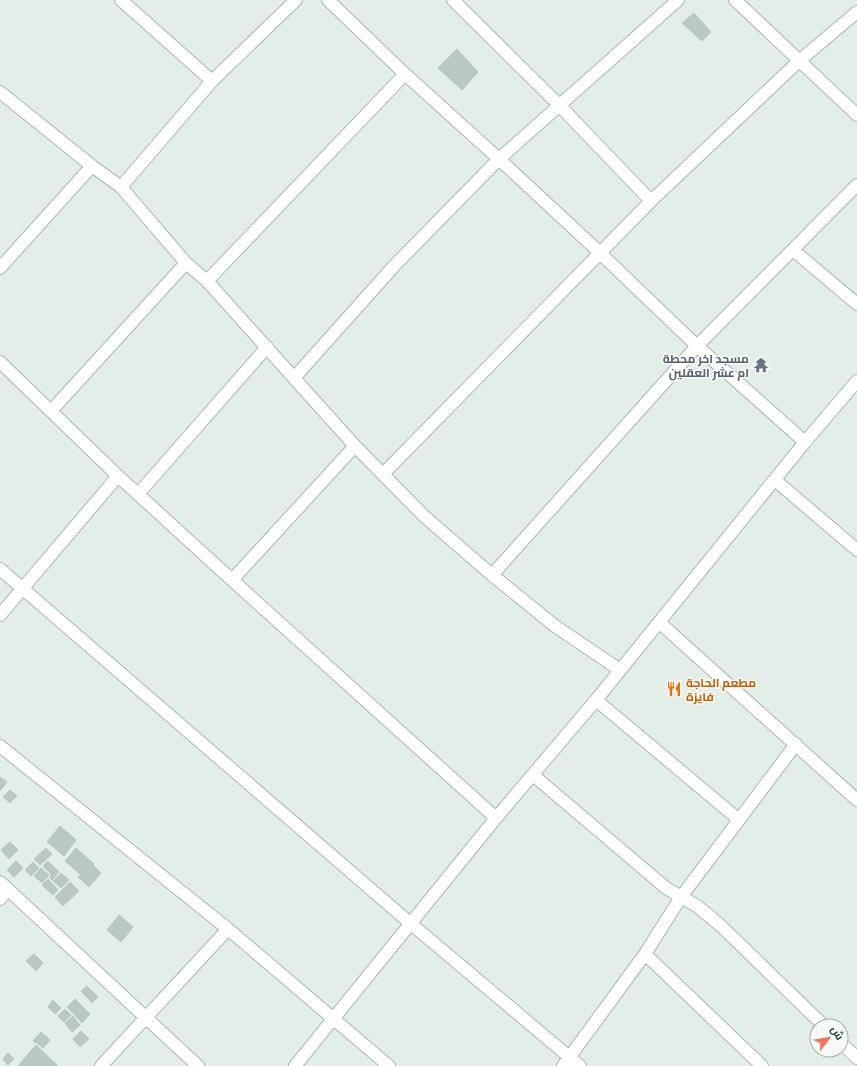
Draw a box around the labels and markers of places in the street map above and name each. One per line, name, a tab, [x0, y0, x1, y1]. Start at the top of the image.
place label: مسجد اخر محطة ام عشر العقلين	[663, 349, 749, 382]
temple icon: مسجد اخر محطة ام عشر العقلين	[752, 356, 770, 374]
place label: مطعم الحاجة فايزة	[686, 673, 756, 706]
restaurant icon: مطعم الحاجة فايزة	[665, 680, 683, 698]

